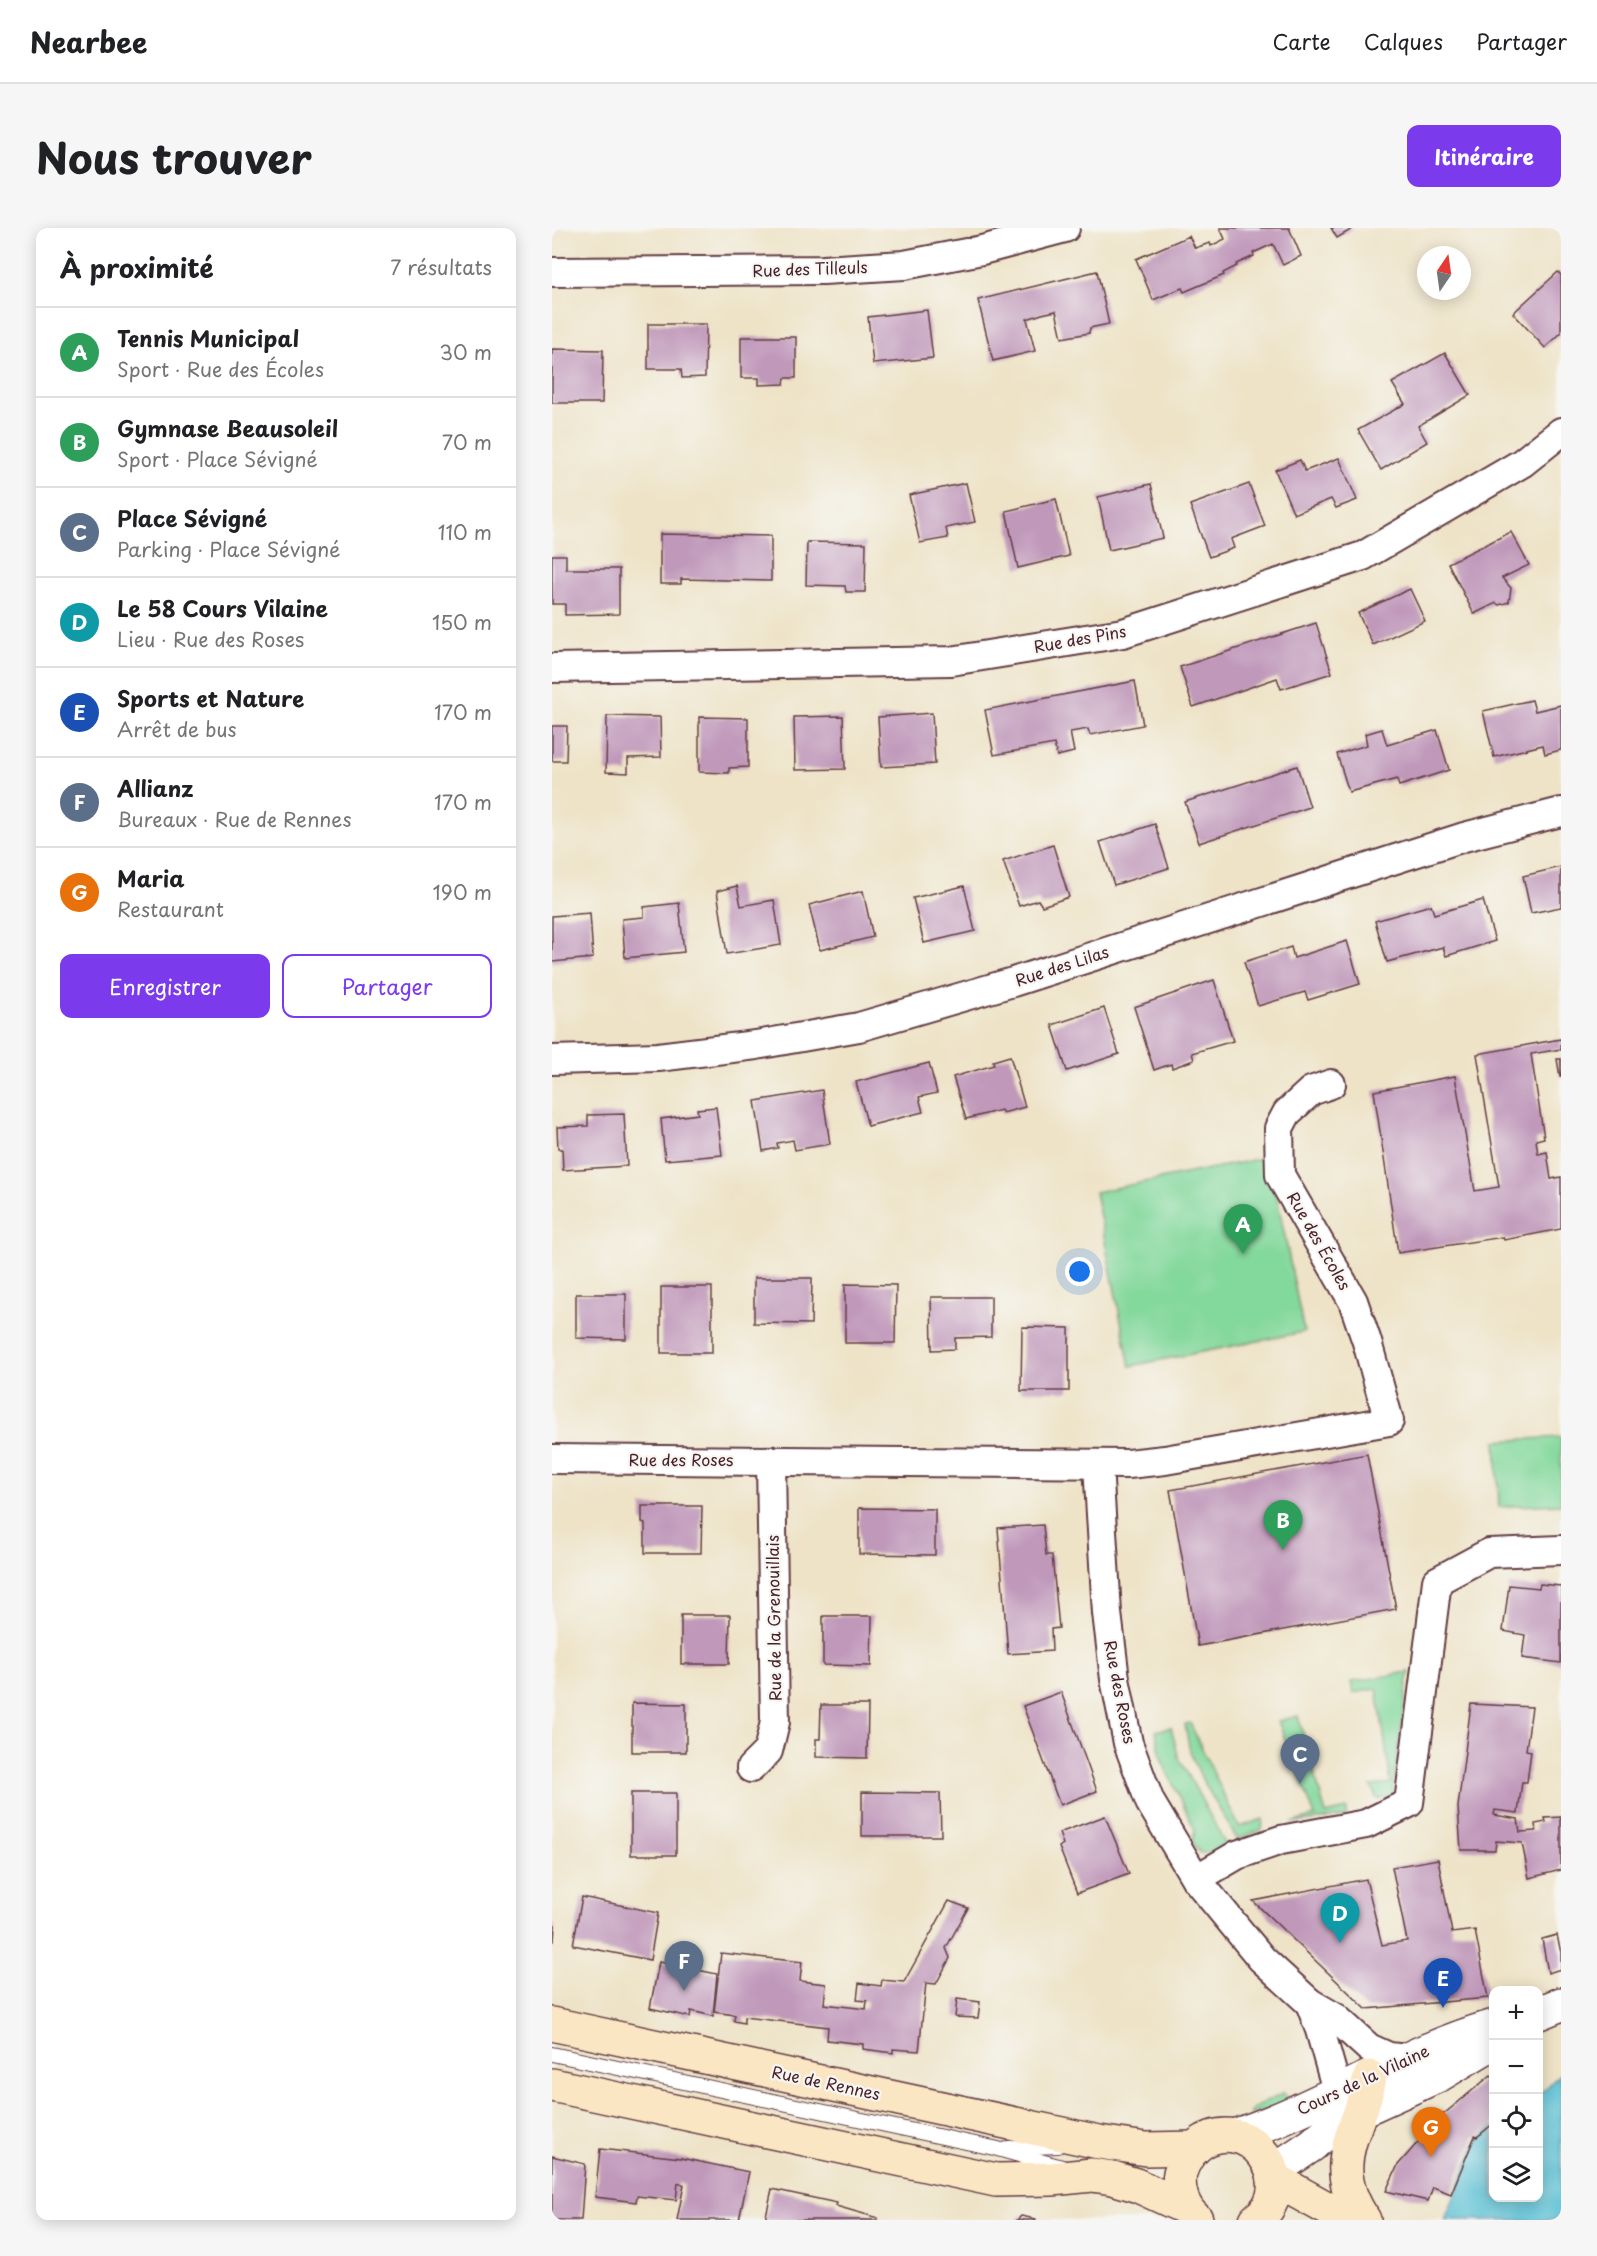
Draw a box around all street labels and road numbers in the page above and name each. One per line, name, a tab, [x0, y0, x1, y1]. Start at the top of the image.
street label: Rue des Tilleuls	[752, 254, 868, 282]
street label: Rue des Pins	[1032, 618, 1128, 658]
street label: Rue des Lilas	[1012, 939, 1112, 991]
street label: Rue des Écoles	[1282, 1187, 1358, 1294]
street label: Rue des Roses	[629, 1447, 733, 1471]
street label: Rue de la Grenouillais	[760, 1535, 786, 1701]
street label: Rue des Roses	[1099, 1638, 1143, 1746]
street label: Cours de la Vilaine	[1292, 2038, 1433, 2120]
street label: Rue de Rennes	[770, 2059, 883, 2105]

